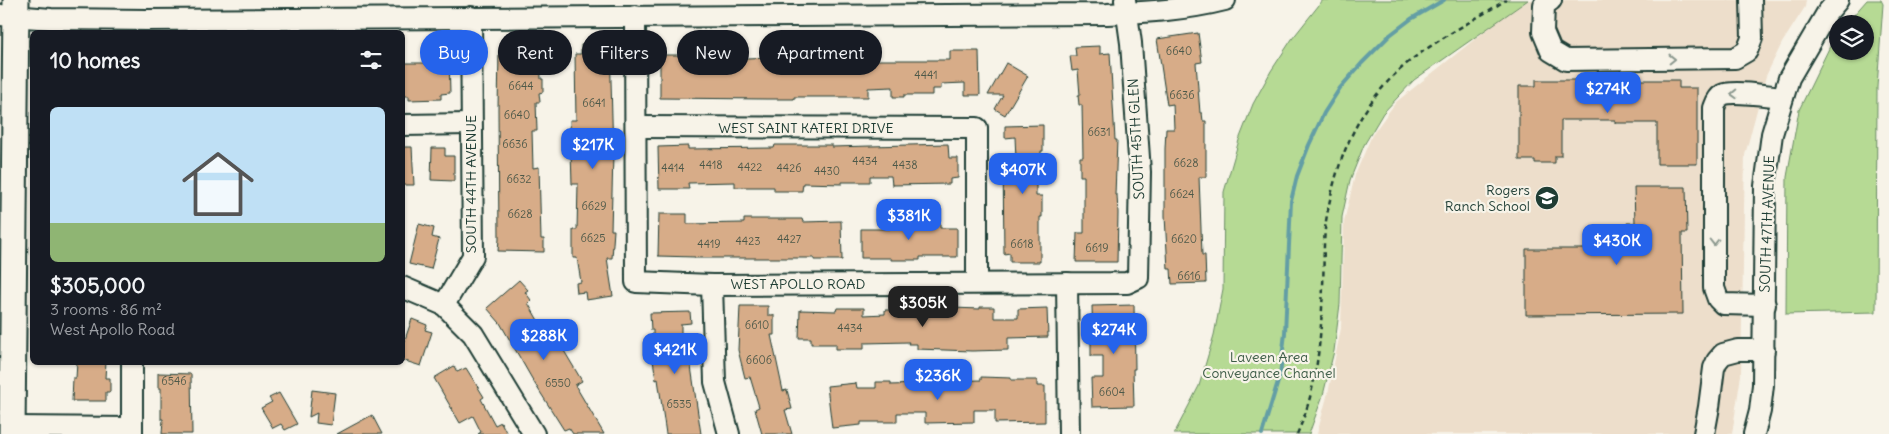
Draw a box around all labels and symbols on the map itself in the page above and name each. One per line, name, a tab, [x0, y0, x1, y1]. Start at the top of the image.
house number: 6640	[1166, 44, 1192, 58]
one-way arrow	[1668, 54, 1676, 64]
house number: 4441	[914, 68, 938, 82]
pin: $274K	[1573, 72, 1643, 114]
street label: SOUTH 45TH GLEN	[1124, 78, 1148, 200]
house number: 6644	[508, 79, 534, 93]
house number: 6636	[1169, 88, 1195, 102]
one-way arrow	[1730, 88, 1738, 99]
house number: 6641	[582, 96, 606, 110]
house number: 6640	[504, 108, 530, 122]
street label: SOUTH 44TH AVENUE	[462, 115, 480, 253]
street label: WEST SAINT KATERI DRIVE	[718, 119, 894, 137]
house number: 6631	[1087, 125, 1111, 139]
pin: $217K	[558, 128, 628, 170]
house number: 6636	[502, 137, 528, 151]
pin: $407K	[988, 152, 1058, 195]
house number: 4434	[852, 154, 878, 168]
street label: SOUTH 47TH AVENUE	[1756, 155, 1778, 293]
house number: 6628	[1173, 156, 1199, 170]
house number: 4418	[699, 158, 723, 172]
house number: 4438	[892, 158, 918, 172]
house number: 4422	[738, 160, 762, 174]
house number: 4414	[661, 161, 685, 175]
house number: 4426	[776, 161, 802, 175]
house number: 4430	[814, 164, 840, 178]
house number: 6632	[507, 172, 531, 186]
place label: Rogers Ranch School	[1445, 181, 1530, 215]
school or university icon: Rogers Ranch School	[1534, 185, 1560, 211]
house number: 6624	[1170, 187, 1194, 201]
pin: $381K	[874, 198, 944, 241]
house number: 6629	[581, 199, 607, 213]
house number: 6628	[507, 207, 533, 221]
pin: $430K	[1582, 224, 1652, 266]
house number: 6625	[580, 231, 606, 245]
house number: 4427	[777, 232, 802, 246]
house number: 6620	[1171, 232, 1197, 246]
house number: 4423	[736, 234, 761, 248]
house number: 4419	[697, 237, 721, 251]
house number: 6618	[1010, 237, 1034, 251]
one-way arrow	[1709, 239, 1719, 247]
house number: 6619	[1085, 241, 1109, 255]
house number: 6616	[1177, 269, 1201, 283]
street label: WEST APOLLO ROAD	[731, 275, 866, 293]
pin: $305K	[888, 286, 958, 328]
pin: $274K	[1079, 312, 1149, 355]
pin: $288K	[509, 318, 579, 361]
house number: 6610	[745, 318, 769, 332]
house number: 4434	[837, 321, 863, 335]
pin: $421K	[640, 332, 710, 375]
park label: Laveen Area Conveyance Channel	[1202, 348, 1336, 382]
house number: 6606	[746, 353, 772, 367]
pin: $236K	[903, 358, 973, 401]
house number: 6546	[161, 374, 187, 388]
house number: 6550	[545, 376, 571, 390]
house number: 6604	[1099, 385, 1125, 399]
house number: 6535	[666, 397, 692, 411]

